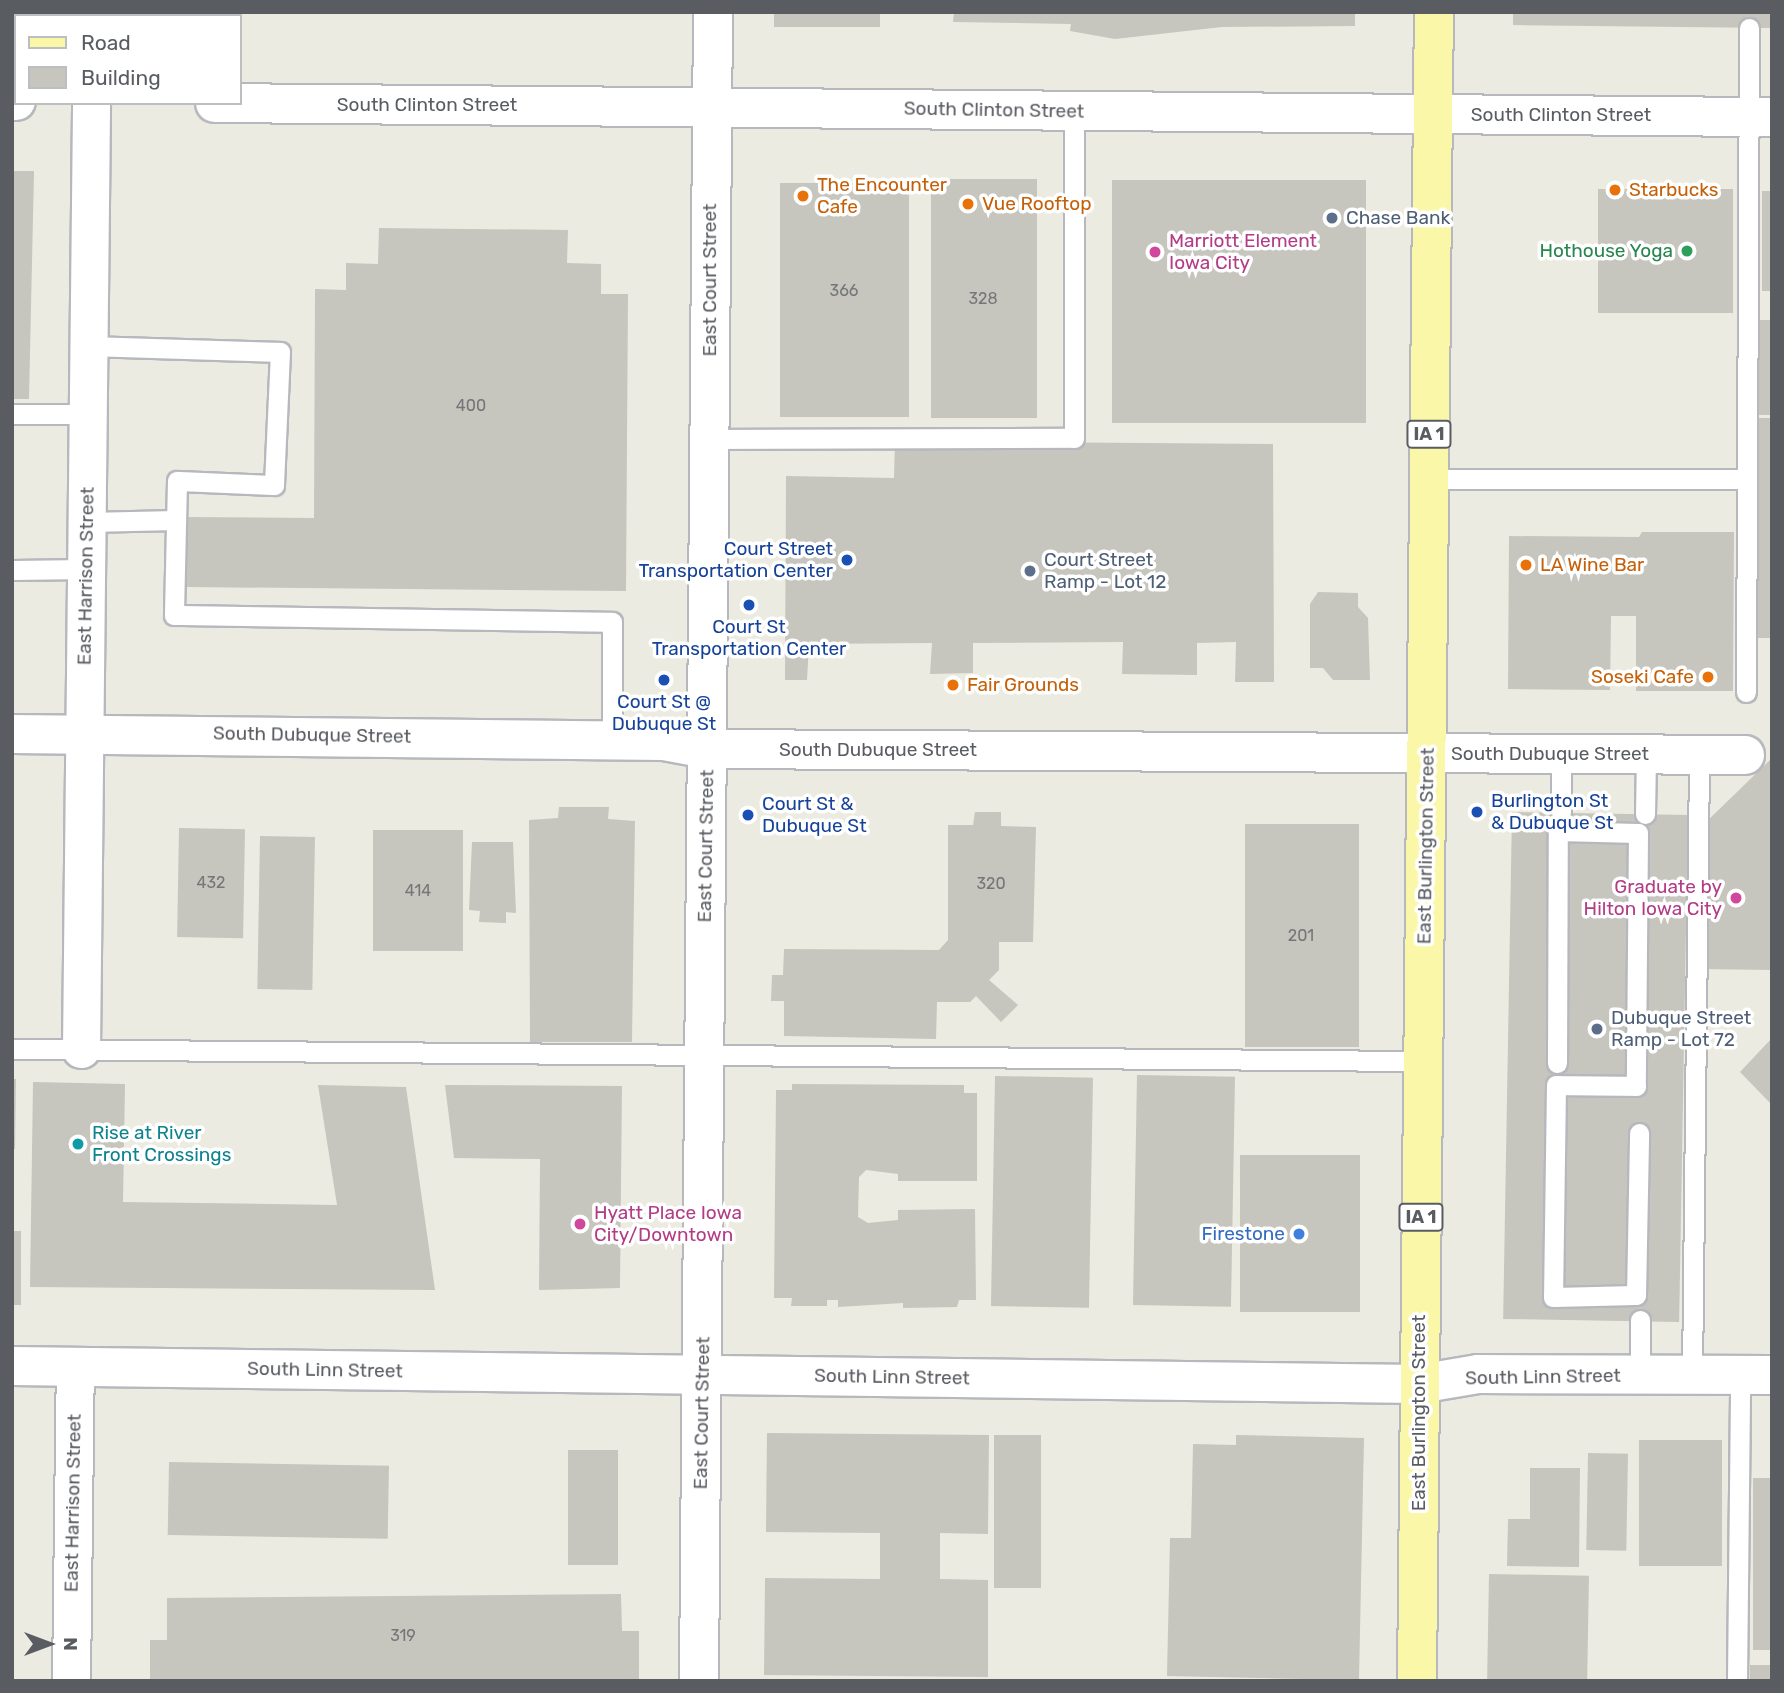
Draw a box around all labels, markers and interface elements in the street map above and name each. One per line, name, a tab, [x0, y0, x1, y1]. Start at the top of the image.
legend	[14, 14, 242, 105]
text: Road	[81, 30, 131, 55]
text: Building	[81, 65, 161, 90]
street label: South Clinton Street	[337, 94, 517, 116]
street label: South Clinton Street	[904, 97, 1084, 123]
street label: South Clinton Street	[1471, 104, 1651, 126]
place label: The Encounter Cafe	[817, 174, 947, 218]
place label: Starbucks	[1629, 179, 1718, 201]
marker: Starbucks	[1607, 182, 1623, 198]
marker: The Encounter Cafe	[795, 188, 811, 204]
place label: Vue Rooftop	[982, 193, 1091, 215]
marker: Vue Rooftop	[960, 196, 976, 212]
street label: East Court Street	[699, 204, 721, 356]
place label: Chase Bank	[1346, 207, 1450, 229]
marker: Chase Bank	[1324, 210, 1340, 226]
place label: Marriott Element Iowa City	[1169, 230, 1317, 274]
place label: Hothouse Yoga	[1539, 240, 1673, 262]
marker: Hothouse Yoga	[1679, 243, 1695, 259]
marker: Marriott Element Iowa City	[1147, 244, 1163, 260]
house number: 366	[830, 281, 858, 301]
house number: 328	[968, 289, 998, 309]
house number: 400	[456, 396, 486, 416]
road number: IA 1	[1406, 420, 1452, 448]
street label: East Harrison Street	[73, 487, 99, 665]
place label: Court Street Transportation Center	[638, 538, 833, 582]
place label: Court Street Ramp - Lot 12	[1044, 549, 1166, 593]
marker: Court Street Transportation Center	[839, 552, 855, 568]
place label: LA Wine Bar	[1540, 554, 1645, 576]
marker: LA Wine Bar	[1518, 557, 1534, 573]
marker: Court Street Ramp - Lot 12	[1022, 563, 1038, 579]
marker: Court St Transportation Center	[741, 597, 757, 613]
place label: Court St Transportation Center	[652, 616, 846, 660]
place label: Soseki Cafe	[1591, 666, 1694, 688]
marker: Soseki Cafe	[1700, 669, 1716, 685]
marker: Court St @ Dubuque St	[656, 672, 672, 688]
place label: Fair Grounds	[967, 674, 1079, 696]
marker: Fair Grounds	[945, 677, 961, 693]
place label: Court St @ Dubuque St	[612, 691, 716, 735]
street label: South Dubuque Street	[213, 722, 411, 748]
street label: South Dubuque Street	[779, 739, 977, 761]
street label: South Dubuque Street	[1451, 743, 1649, 765]
street label: East Burlington Street	[1413, 748, 1439, 944]
street label: East Court Street	[693, 769, 719, 923]
place label: Burlington St & Dubuque St	[1491, 790, 1613, 834]
place label: Court St & Dubuque St	[762, 793, 867, 837]
marker: Burlington St & Dubuque St	[1469, 804, 1485, 820]
marker: Court St & Dubuque St	[740, 807, 756, 823]
house number: 432	[197, 873, 225, 893]
house number: 320	[976, 874, 1006, 894]
place label: Graduate by Hilton Iowa City	[1584, 876, 1722, 920]
house number: 414	[405, 881, 431, 901]
marker: Graduate by Hilton Iowa City	[1728, 890, 1744, 906]
house number: 201	[1288, 926, 1314, 946]
place label: Dubuque Street Ramp - Lot 72	[1611, 1007, 1751, 1051]
marker: Dubuque Street Ramp - Lot 72	[1589, 1021, 1605, 1037]
place label: Rise at River Front Crossings	[92, 1122, 231, 1166]
marker: Rise at River Front Crossings	[70, 1136, 86, 1152]
place label: Hyatt Place Iowa City/Downtown	[594, 1202, 742, 1246]
road number: IA 1	[1398, 1202, 1444, 1232]
marker: Hyatt Place Iowa City/Downtown	[572, 1216, 588, 1232]
place label: Firestone	[1201, 1223, 1285, 1245]
marker: Firestone	[1291, 1226, 1307, 1242]
street label: East Burlington Street	[1408, 1315, 1430, 1511]
street label: East Court Street	[689, 1336, 715, 1490]
street label: South Linn Street	[247, 1357, 403, 1383]
street label: South Linn Street	[814, 1364, 970, 1390]
street label: South Linn Street	[1465, 1364, 1621, 1390]
street label: East Harrison Street	[60, 1414, 86, 1592]
north arrow	[14, 1609, 84, 1679]
house number: 319	[390, 1626, 416, 1646]
text: N	[59, 1637, 82, 1651]

